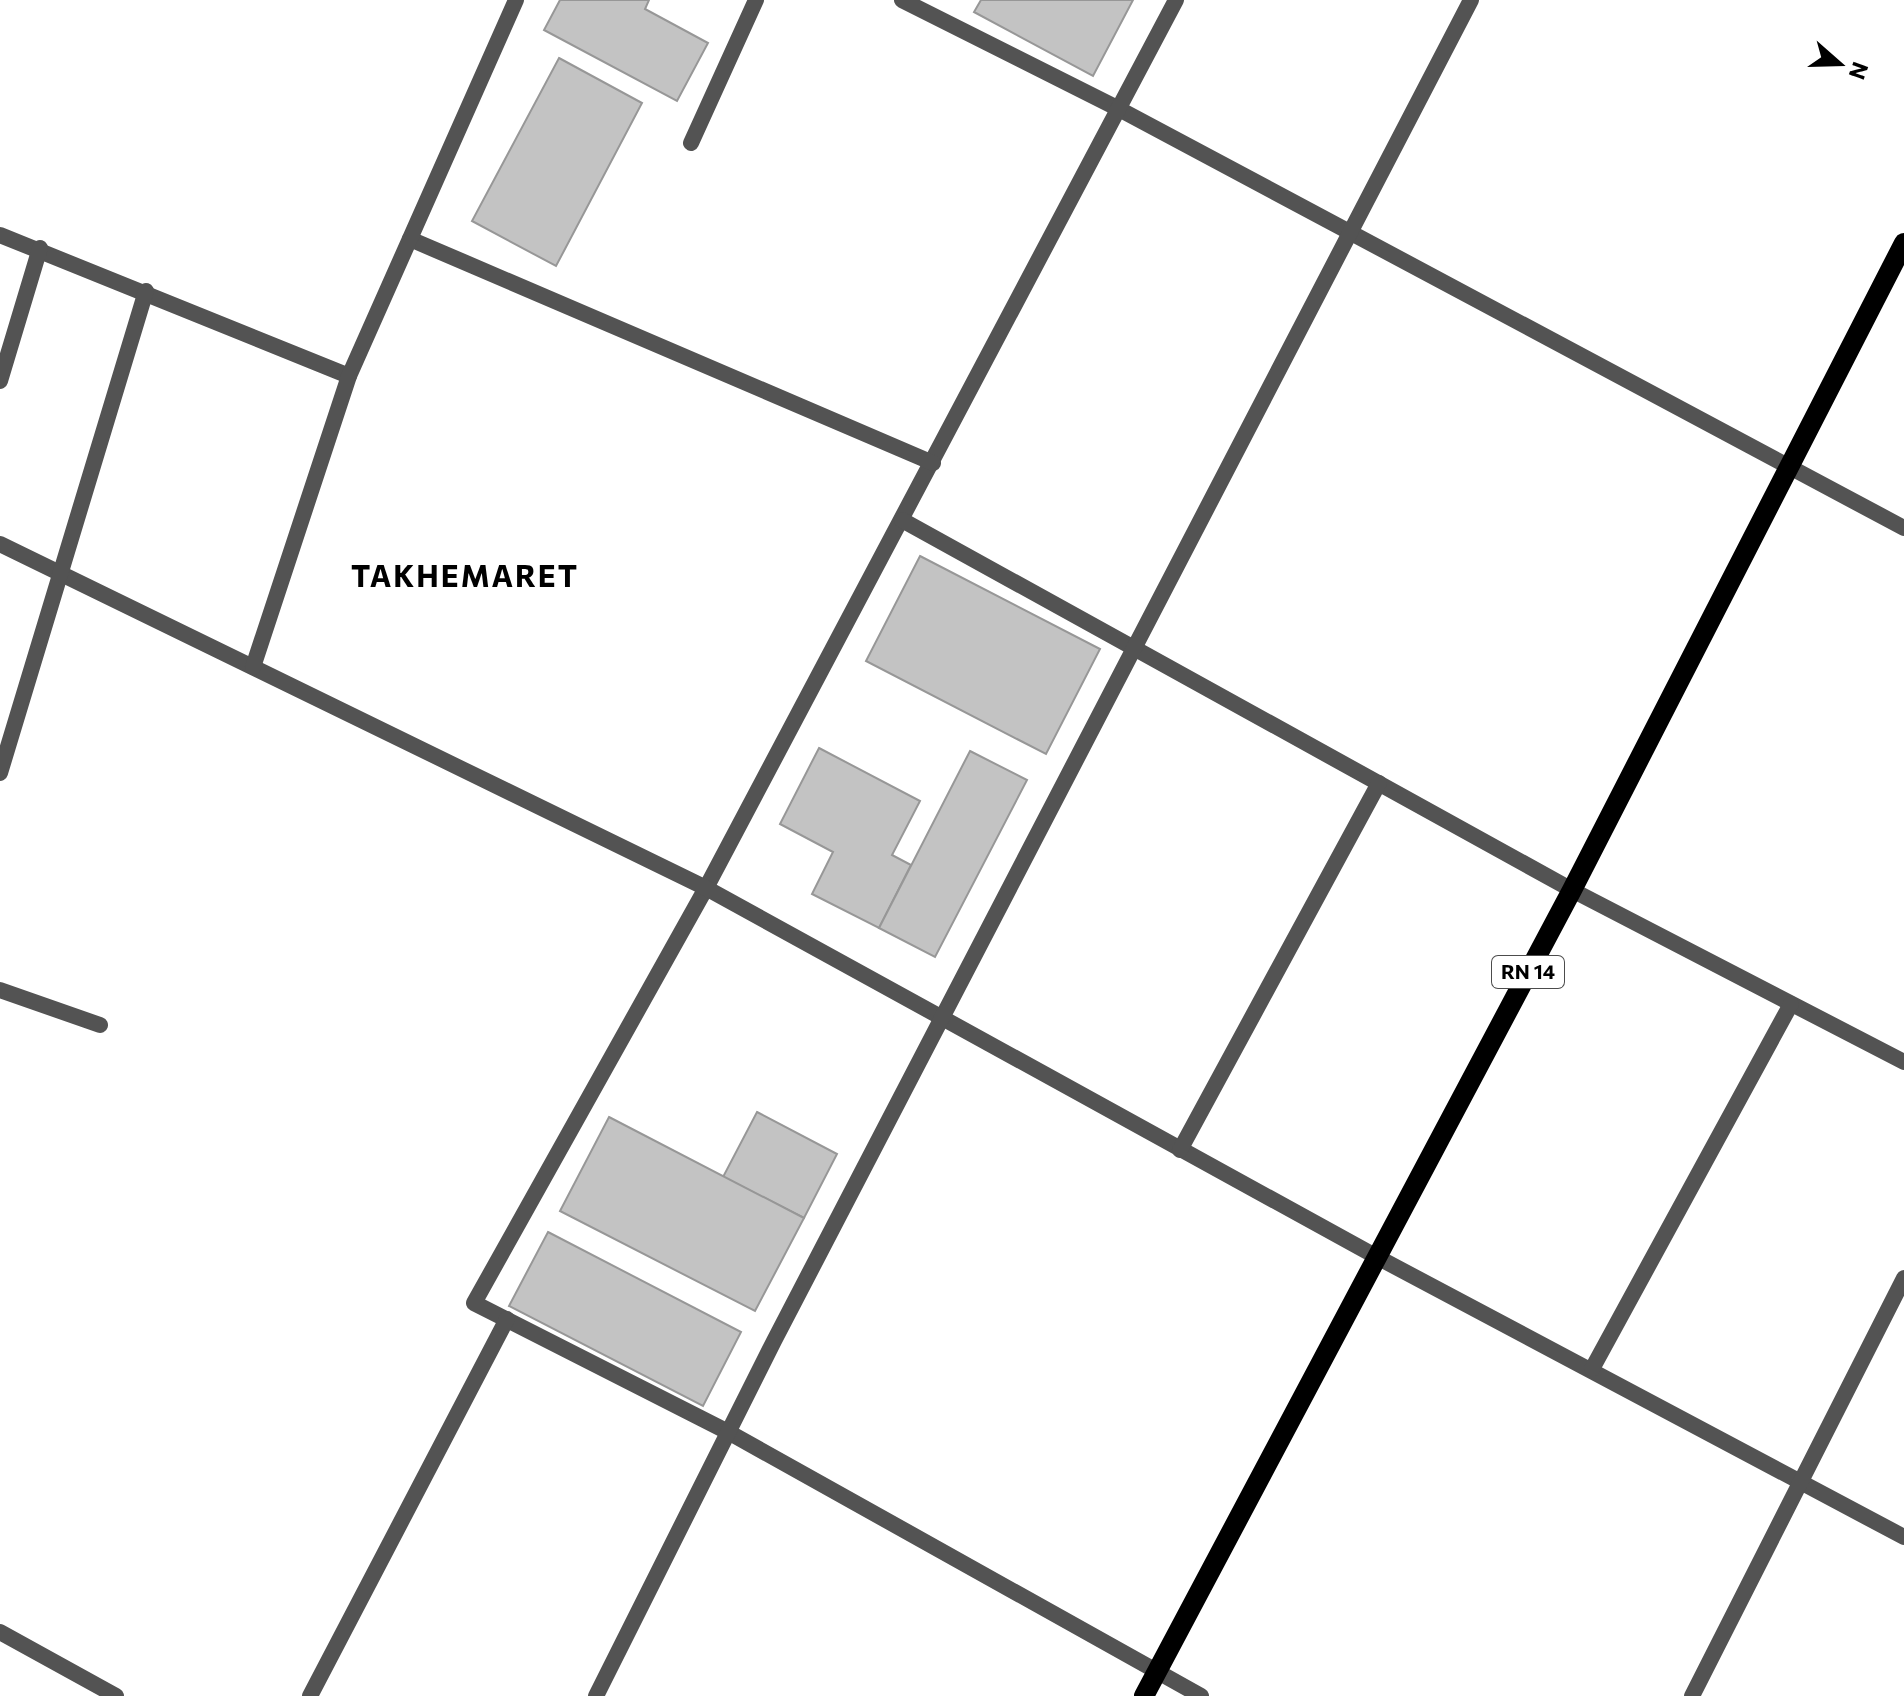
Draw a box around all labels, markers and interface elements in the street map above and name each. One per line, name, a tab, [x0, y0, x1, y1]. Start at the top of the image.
north arrow	[1800, 24, 1880, 104]
text: N	[1844, 59, 1875, 83]
district label: TAKHEMARET	[351, 556, 579, 593]
road number: RN 14	[1492, 956, 1564, 988]

